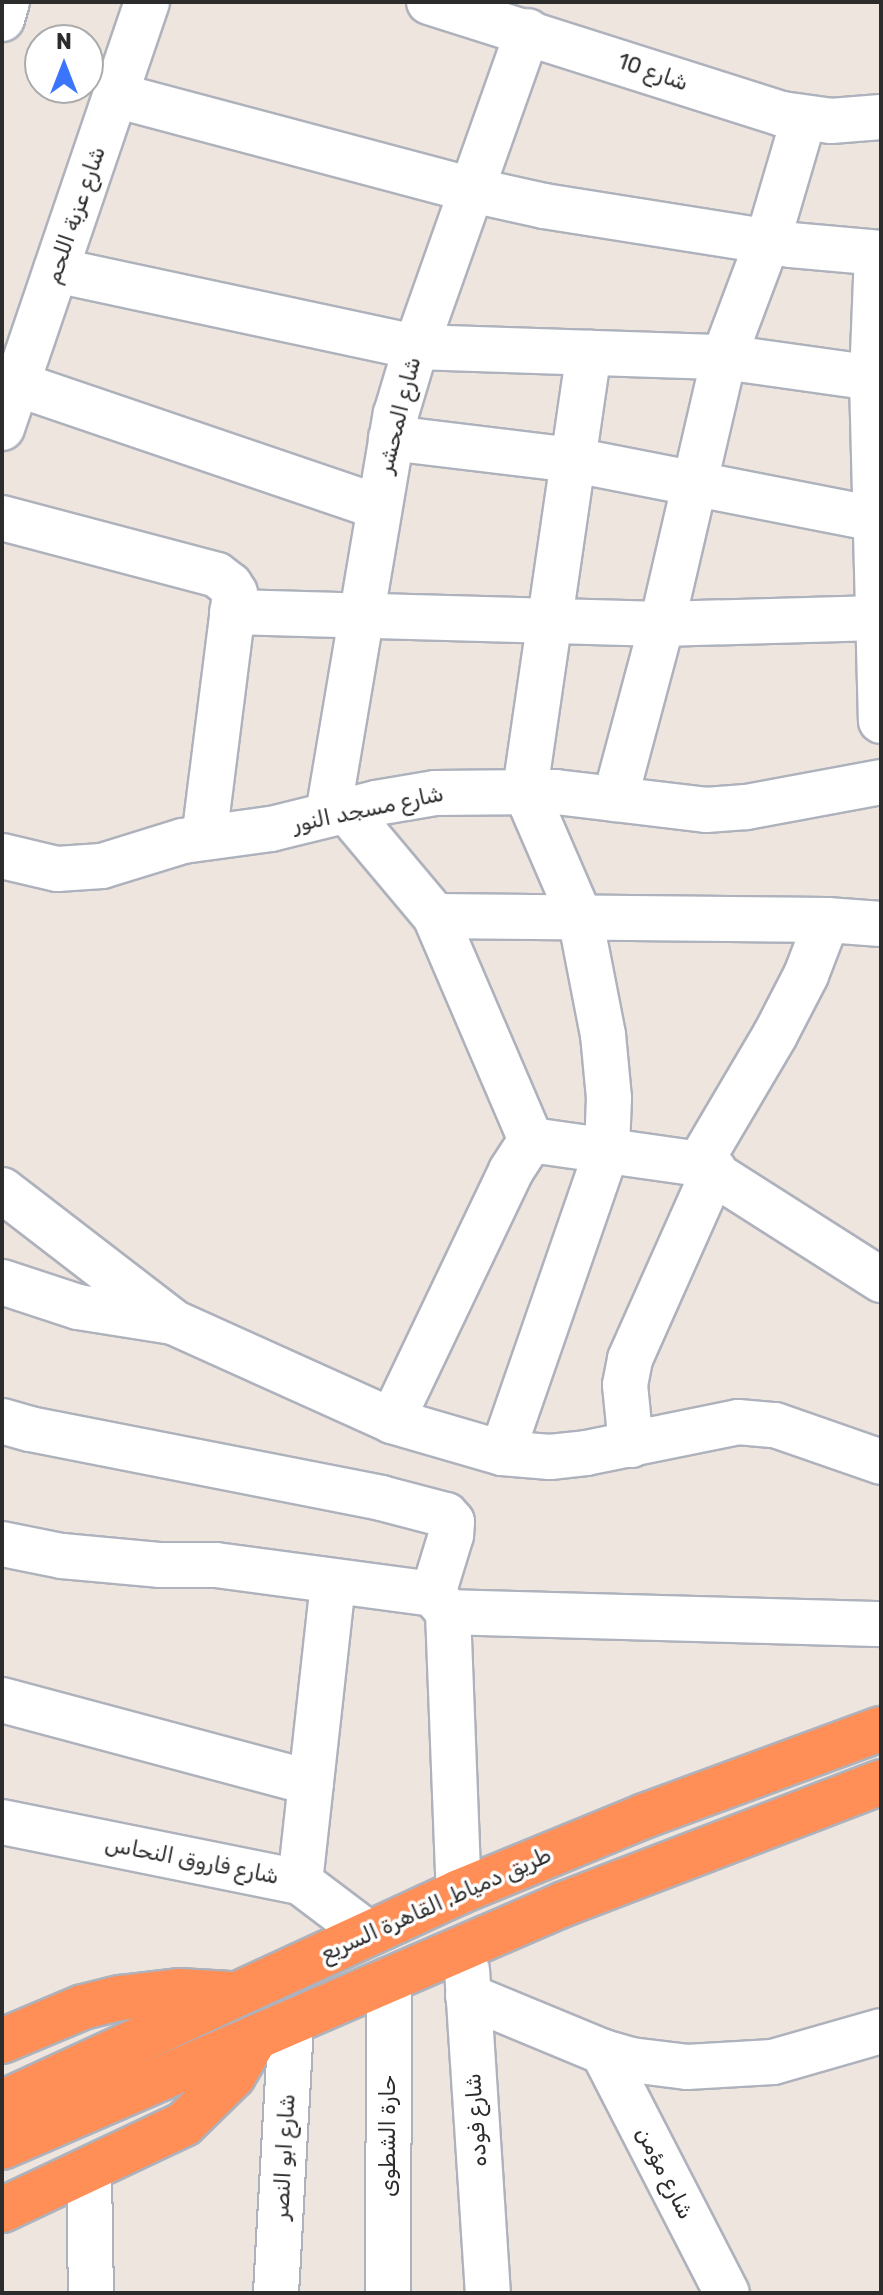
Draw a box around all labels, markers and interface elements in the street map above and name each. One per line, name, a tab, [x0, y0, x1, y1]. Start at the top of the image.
north arrow	[24, 24, 104, 104]
text: N	[56, 28, 72, 55]
street label: شارع 10	[614, 48, 692, 96]
street label: شارع عزبة اللحم	[39, 143, 111, 287]
street label: شارع المحشر	[372, 354, 426, 476]
street label: شارع مسجد النور	[290, 780, 446, 838]
street label: شارع فاروق النحاس	[103, 1830, 281, 1890]
street label: طريق دمياط, القاهرة السريع	[317, 1841, 555, 1967]
street label: شارع فوده	[460, 2072, 492, 2168]
street label: حارة الشطوى	[375, 2075, 401, 2197]
street label: شارع ابو النصر	[268, 2093, 300, 2221]
street label: شارع مؤمن	[631, 2122, 699, 2224]

